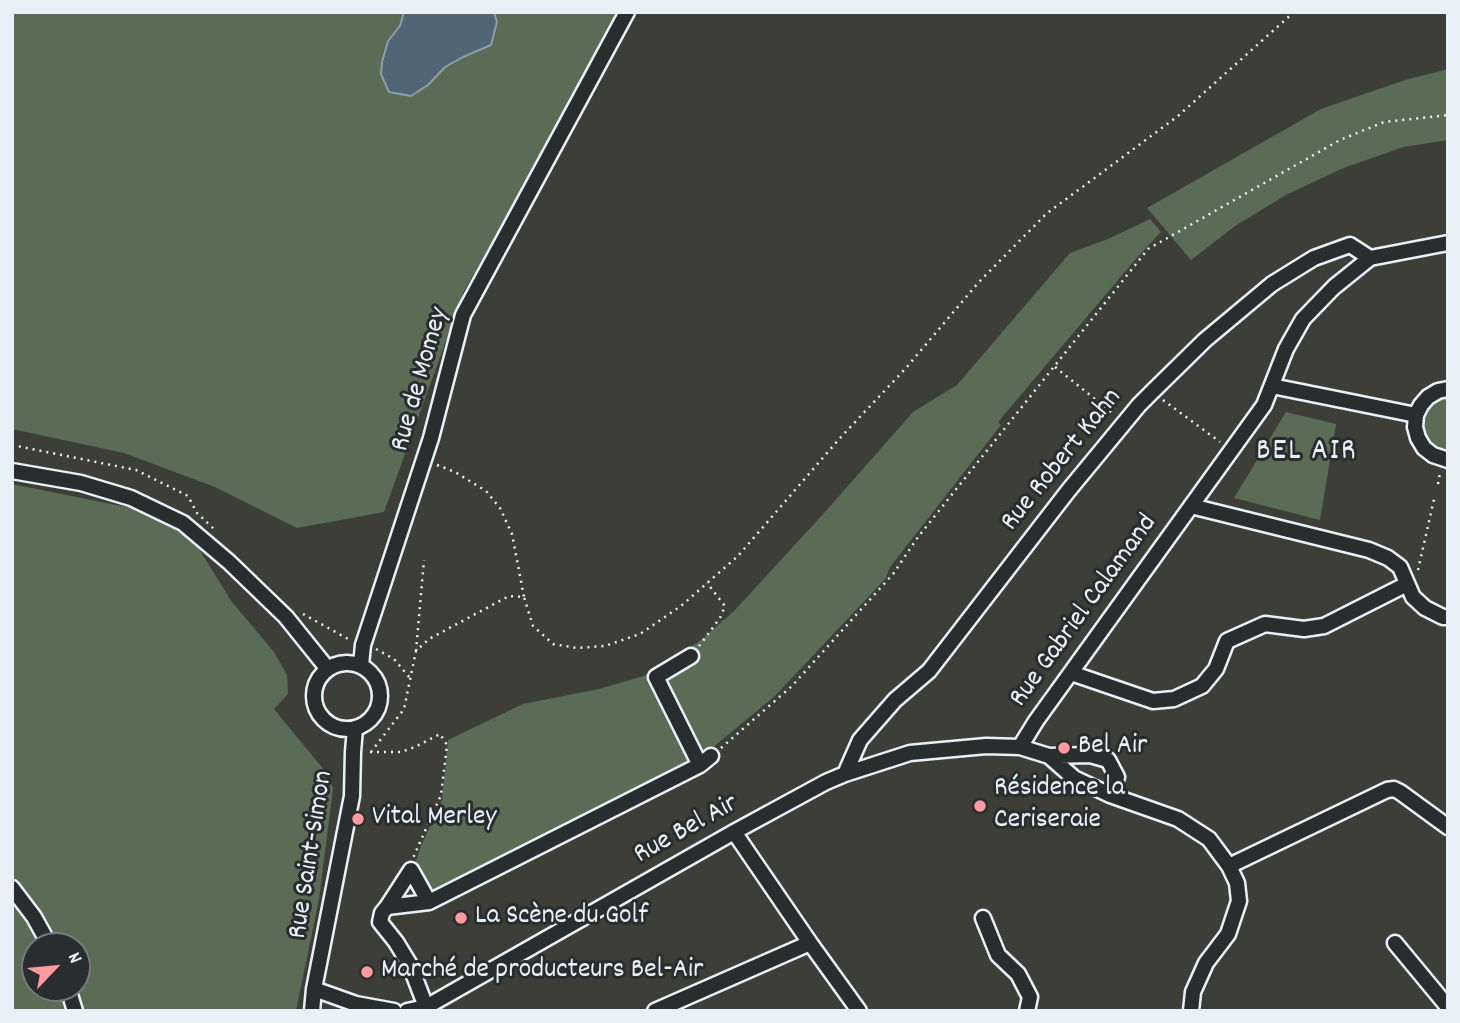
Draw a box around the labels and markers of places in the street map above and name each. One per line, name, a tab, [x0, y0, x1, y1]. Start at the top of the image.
place label: Bel Air	[1078, 731, 1147, 765]
marker: Bel Air	[1056, 740, 1072, 756]
place label: Résidence la Ceriseraie	[994, 773, 1125, 839]
marker: Résidence la Ceriseraie	[972, 798, 988, 814]
place label: Vital Merley	[372, 802, 497, 836]
marker: Vital Merley	[350, 811, 366, 827]
place label: La Scène du Golf	[475, 901, 648, 935]
marker: La Scène du Golf	[453, 910, 469, 926]
place label: Marché de producteurs Bel-Air	[381, 955, 704, 989]
marker: Marché de producteurs Bel-Air	[359, 964, 375, 980]

